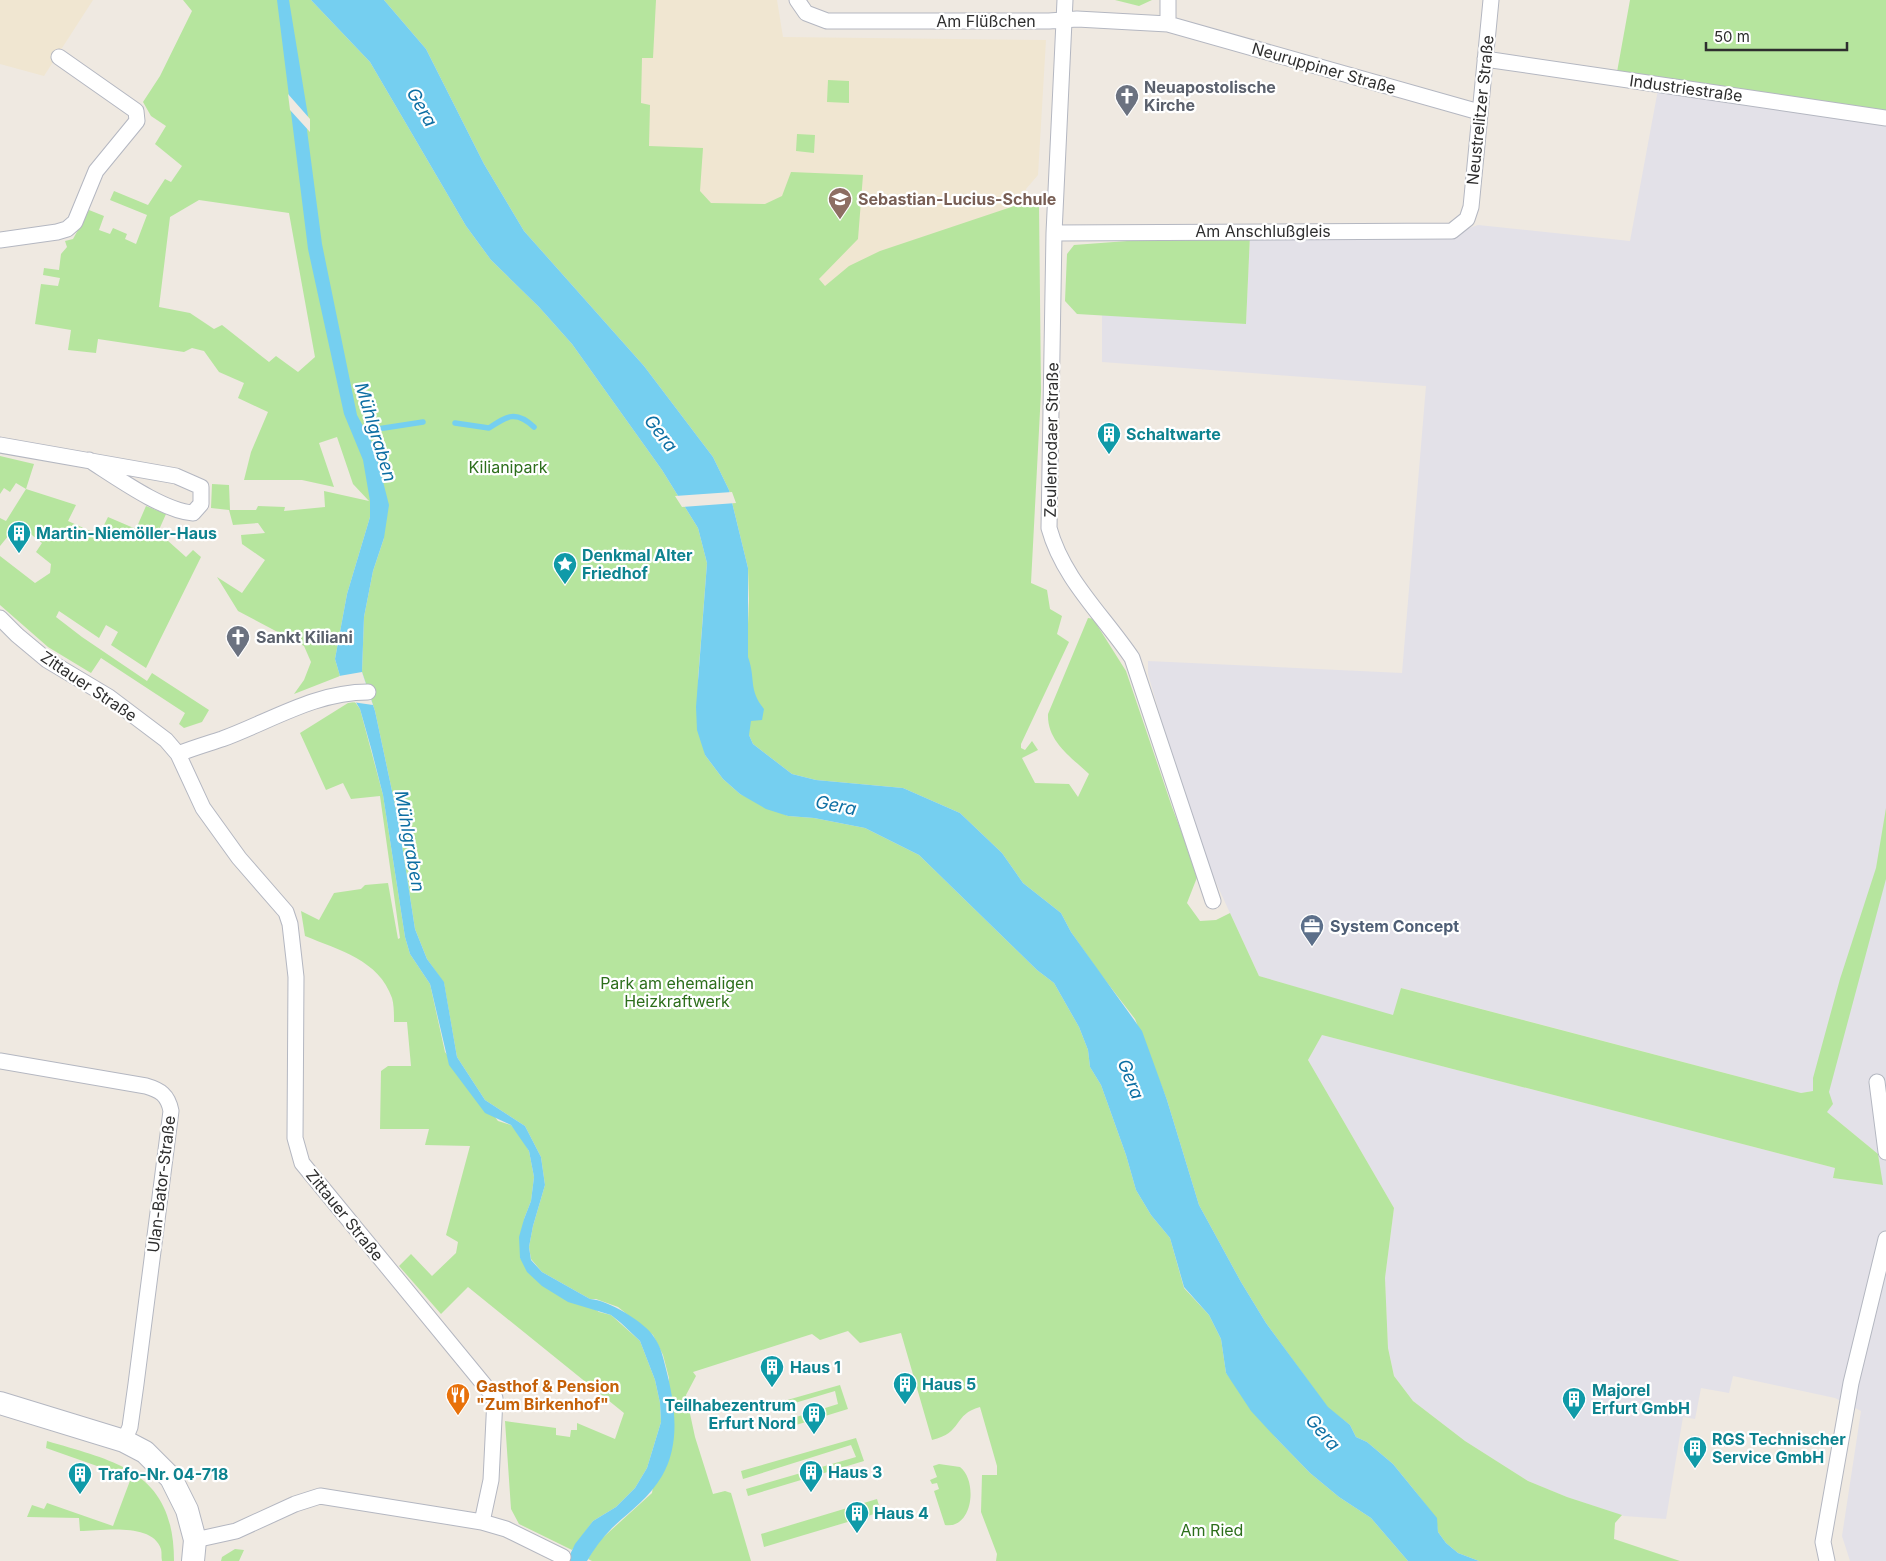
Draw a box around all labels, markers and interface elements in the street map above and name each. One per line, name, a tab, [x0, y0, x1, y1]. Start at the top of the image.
street label: Am Flüßchen	[936, 11, 1036, 31]
scale bar	[1706, 20, 1847, 52]
text: 50 m	[1714, 27, 1750, 46]
street label: Neustrelitzer Straße	[1462, 34, 1498, 186]
street label: Neuruppiner Straße	[1250, 38, 1398, 98]
street label: Industriestraße	[1628, 70, 1744, 106]
place label: Neuapostolische Kirche	[1144, 77, 1276, 115]
church icon: Neuapostolische Kirche	[1114, 83, 1140, 117]
water label: Gera	[403, 84, 441, 130]
school or university icon: Sebastian-Lucius-Schule	[827, 186, 853, 220]
place label: Sebastian-Lucius-Schule	[858, 189, 1056, 209]
street label: Am Anschlußgleis	[1195, 221, 1331, 241]
street label: Zeulenrodaer Straße	[1040, 362, 1062, 518]
water label: Mühlgraben	[351, 380, 401, 484]
water label: Gera	[640, 410, 682, 456]
building icon: Schaltwarte	[1096, 421, 1122, 455]
place label: Schaltwarte	[1126, 424, 1221, 444]
park label: Kilianipark	[469, 457, 548, 477]
building icon: Martin-Niemöller-Haus	[6, 520, 32, 554]
place label: Martin-Niemöller-Haus	[36, 523, 217, 543]
place label: Denkmal Alter Friedhof	[582, 545, 693, 583]
place icon: Denkmal Alter Friedhof	[552, 551, 578, 585]
church icon: Sankt Kiliani	[225, 624, 251, 658]
place label: Sankt Kiliani	[256, 627, 353, 647]
street label: Zittauer Straße	[37, 646, 141, 726]
water label: Mühlgraben	[391, 789, 429, 893]
water label: Gera	[814, 791, 858, 819]
office icon: System Concept	[1299, 913, 1325, 947]
place label: System Concept	[1330, 916, 1459, 936]
park label: Park am ehemaligen Heizkraftwerk	[600, 973, 754, 1011]
water label: Gera	[1114, 1056, 1148, 1102]
street label: Ulan-Bator-Straße	[143, 1114, 179, 1254]
street label: Zittauer Straße	[302, 1165, 388, 1265]
building icon: Haus 1	[759, 1354, 785, 1388]
place label: Haus 1	[790, 1357, 841, 1377]
building icon: Haus 5	[892, 1371, 918, 1405]
place label: Haus 5	[922, 1374, 976, 1394]
place label: Gasthof & Pension "Zum Birkenhof"	[476, 1376, 619, 1414]
place label: Majorel Erfurt GmbH	[1592, 1380, 1690, 1418]
restaurant icon: Gasthof & Pension "Zum Birkenhof"	[445, 1382, 471, 1416]
building icon: Majorel Erfurt GmbH	[1561, 1386, 1587, 1420]
place label: Teilhabezentrum Erfurt Nord	[665, 1395, 796, 1433]
building icon: Teilhabezentrum Erfurt Nord	[801, 1401, 827, 1435]
water label: Gera	[1302, 1410, 1344, 1454]
place label: RGS Technischer Service GmbH	[1712, 1429, 1846, 1467]
building icon: RGS Technischer Service GmbH	[1682, 1435, 1708, 1469]
building icon: Haus 3	[798, 1459, 824, 1493]
building icon: Trafo-Nr. 04-718	[67, 1461, 93, 1495]
place label: Haus 3	[828, 1462, 882, 1482]
place label: Trafo-Nr. 04-718	[98, 1464, 228, 1484]
building icon: Haus 4	[844, 1500, 870, 1534]
place label: Haus 4	[874, 1503, 929, 1523]
park label: Am Ried	[1181, 1520, 1243, 1540]

